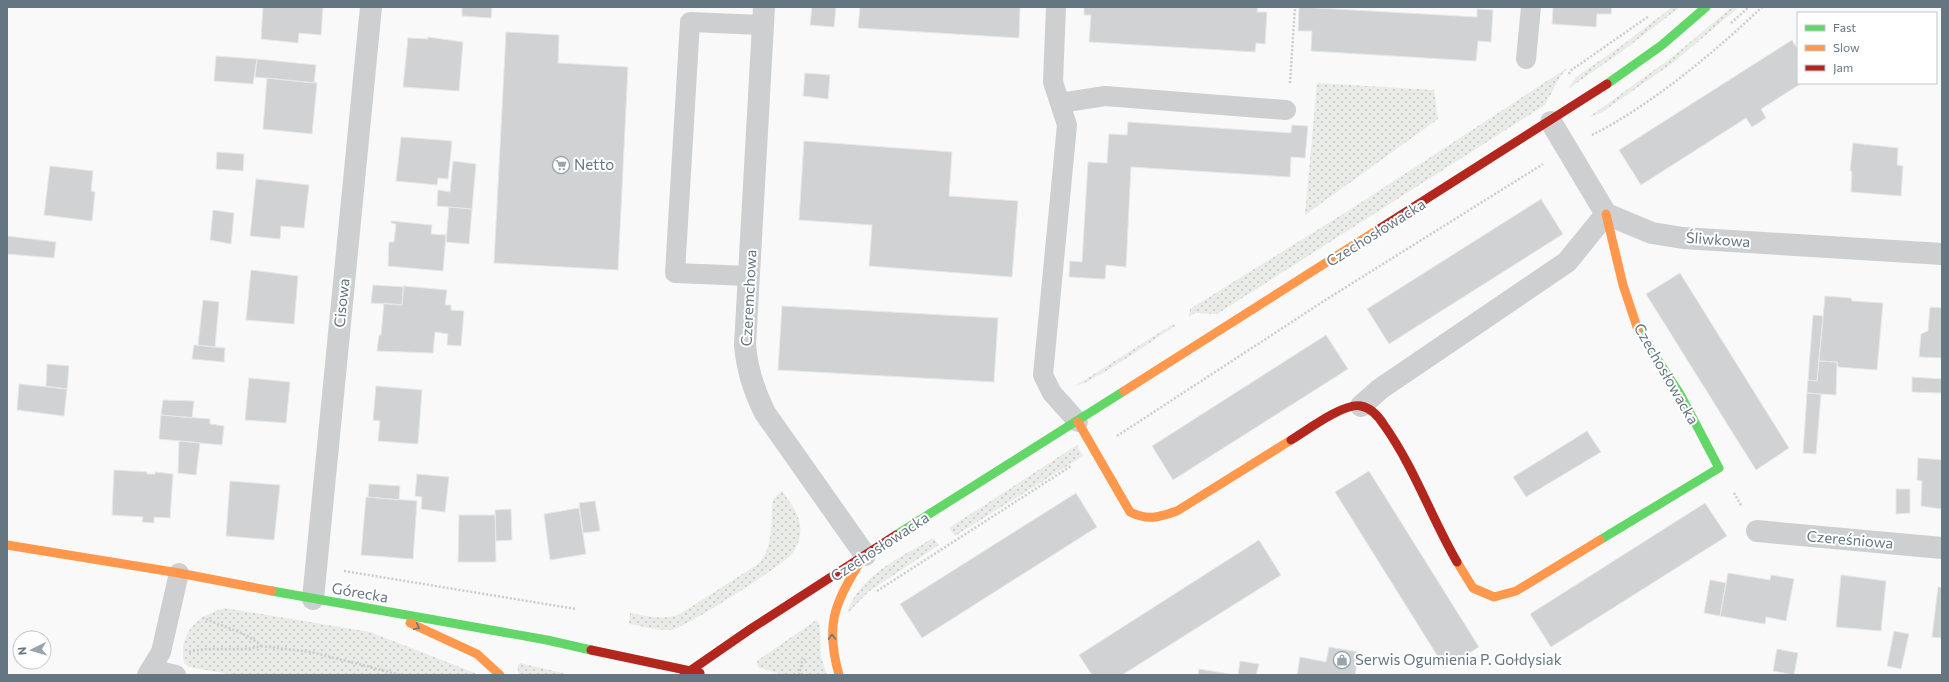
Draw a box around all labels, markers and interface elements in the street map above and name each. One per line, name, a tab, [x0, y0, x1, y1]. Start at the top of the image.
legend	[1797, 12, 1937, 84]
text: Fast	[1833, 20, 1856, 34]
text: Slow	[1833, 40, 1860, 54]
text: Jam	[1833, 60, 1853, 75]
supermarket icon: Netto	[551, 155, 571, 175]
place label: Netto	[574, 155, 614, 173]
street label: Czechosłowacka	[1323, 194, 1428, 270]
street label: Śliwkowa	[1685, 227, 1751, 250]
street label: Czeremchowa	[736, 249, 760, 347]
street label: Cisowa	[329, 277, 353, 328]
street label: Czechosłowacka	[1631, 320, 1703, 427]
street label: Czechosłowacka	[827, 508, 932, 585]
street label: Czereśniowa	[1806, 526, 1894, 552]
street label: Górecka	[331, 578, 390, 606]
one-way arrow	[413, 622, 420, 630]
north arrow	[12, 630, 52, 670]
one-way arrow	[827, 634, 836, 640]
text: N	[15, 646, 28, 656]
shop icon: Serwis Ogumienia P. Gołdysiak	[1332, 650, 1352, 670]
place label: Serwis Ogumienia P. Gołdysiak	[1355, 650, 1562, 668]

